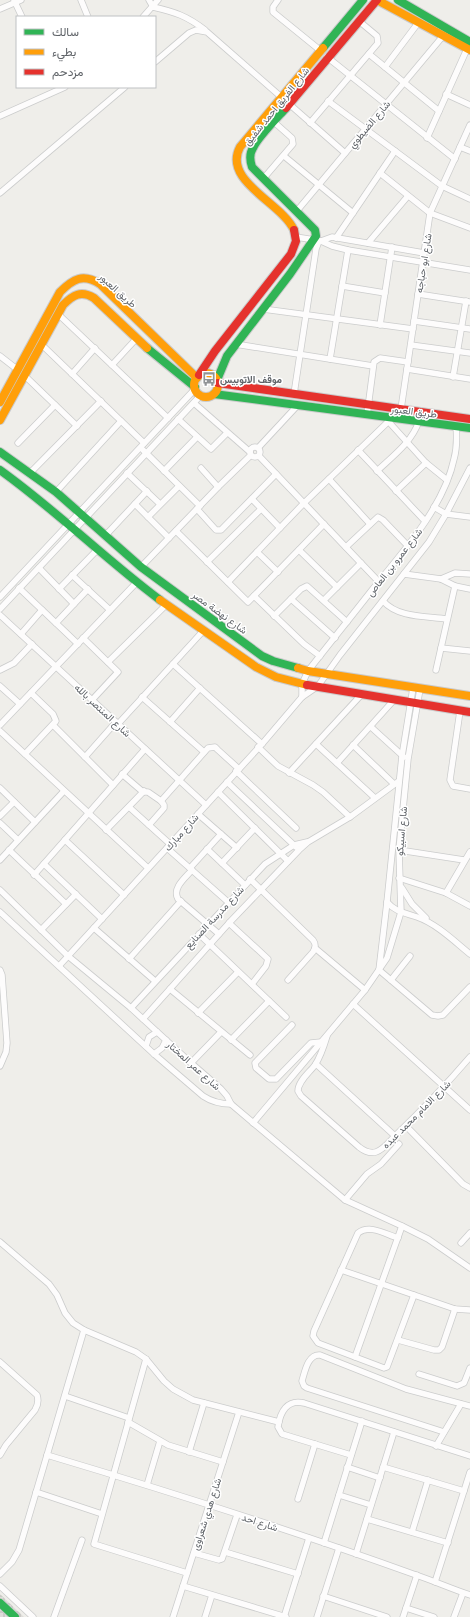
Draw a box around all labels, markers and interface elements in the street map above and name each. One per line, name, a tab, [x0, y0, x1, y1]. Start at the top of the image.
legend	[16, 16, 156, 88]
text: سالك	[52, 24, 79, 39]
text: بطيء	[52, 44, 76, 62]
text: مزدحم	[52, 64, 83, 80]
street label: شارع الفريق احمد شفيق	[241, 64, 312, 148]
street label: شارع الضيطوي	[346, 98, 395, 152]
street label: شارع ابو حباجه	[412, 232, 435, 294]
street label: طريق العبور	[95, 269, 140, 311]
bus stop icon: موقف الاتوبيس	[201, 371, 217, 387]
place label: موقف الاتوبيس	[220, 373, 282, 386]
street label: طريق العبور	[389, 402, 438, 421]
street label: شارع عمرو بن العاص	[364, 525, 425, 599]
street label: شارع نهضة مصر	[189, 587, 250, 637]
street label: شارع المنتصر بالله	[72, 681, 134, 740]
street label: شارع اسبيكو	[393, 806, 410, 856]
street label: شارع مبارك	[161, 811, 202, 854]
street label: شارع مدرسة الصنايع	[182, 883, 247, 951]
street label: شارع عمر المختار	[163, 1037, 223, 1093]
street label: شارع الامام محمد عبده	[379, 1077, 454, 1151]
street label: شارع هدي شعراوى	[189, 1476, 226, 1553]
street label: شارع احد	[240, 1511, 280, 1534]

